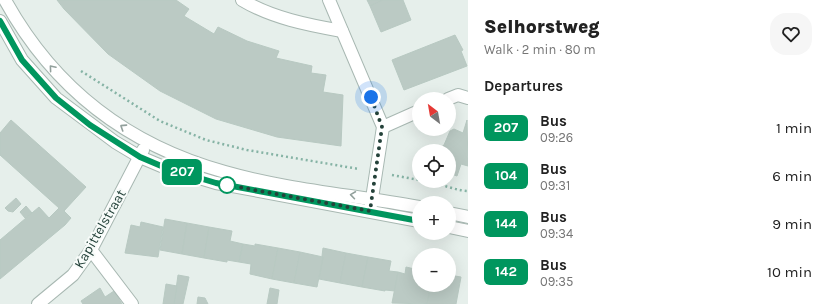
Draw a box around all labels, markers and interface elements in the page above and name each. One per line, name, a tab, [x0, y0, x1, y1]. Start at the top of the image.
button: heart	[770, 13, 812, 55]
text: Selhorstweg	[484, 16, 600, 38]
text: Walk · 2 min · 80 m	[484, 42, 596, 57]
one-way arrow	[49, 65, 56, 72]
text: Departures	[484, 77, 563, 95]
your location	[361, 87, 381, 107]
north arrow	[412, 92, 456, 136]
map controls	[412, 92, 456, 292]
text: Bus	[540, 112, 567, 130]
text: 207	[494, 119, 518, 136]
text: 1 min	[776, 119, 812, 137]
one-way arrow	[120, 124, 127, 132]
text: 09:26	[540, 130, 573, 145]
button: locate	[412, 144, 456, 188]
line badge: 207	[159, 159, 205, 185]
text: Bus	[540, 160, 567, 178]
text: 207	[170, 163, 194, 180]
text: 104	[495, 167, 517, 184]
text: 6 min	[772, 167, 812, 185]
unlabelled marker	[218, 176, 236, 194]
text: 09:31	[540, 178, 570, 193]
street label: Kapittelstraat	[70, 186, 130, 272]
one-way arrow	[350, 191, 356, 200]
button: +	[412, 196, 456, 240]
text: Bus	[540, 208, 567, 226]
text: 144	[495, 215, 517, 232]
text: 9 min	[772, 215, 812, 233]
text: 09:34	[540, 226, 573, 241]
button: −	[412, 248, 456, 292]
text: Bus	[540, 256, 567, 274]
text: 142	[495, 263, 517, 280]
text: 10 min	[767, 263, 812, 281]
text: 09:35	[540, 274, 573, 289]

